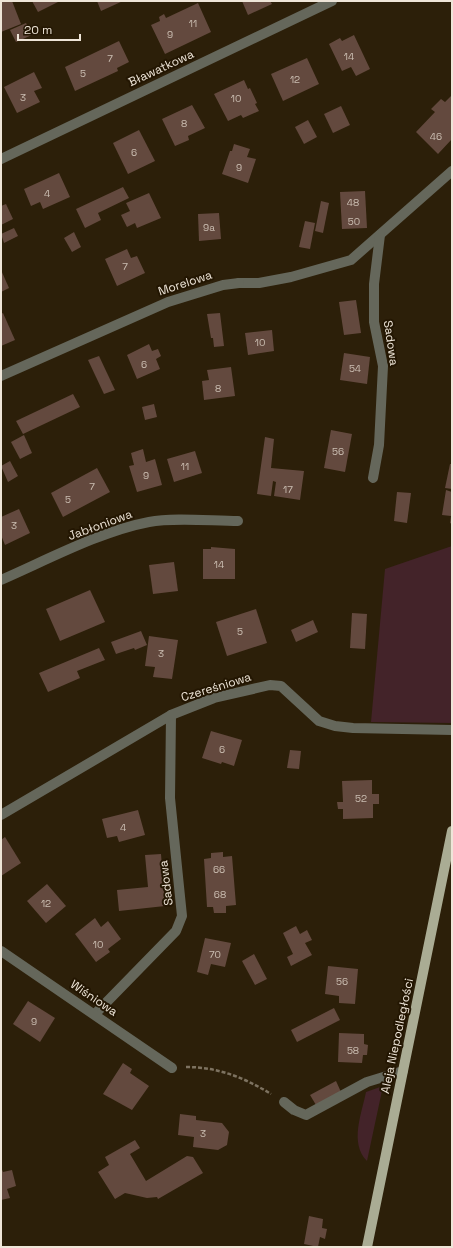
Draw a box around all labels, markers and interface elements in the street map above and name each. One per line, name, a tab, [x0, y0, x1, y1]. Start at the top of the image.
scale bar	[18, 16, 80, 42]
house number: 11	[189, 17, 197, 30]
text: 20 m	[24, 22, 52, 38]
house number: 9	[167, 28, 173, 41]
street label: Bławatkowa	[126, 46, 196, 90]
house number: 14	[344, 50, 354, 63]
house number: 7	[107, 52, 113, 65]
house number: 5	[80, 67, 86, 80]
house number: 12	[290, 73, 300, 86]
house number: 3	[20, 91, 26, 104]
house number: 10	[231, 92, 241, 105]
house number: 8	[181, 117, 187, 130]
house number: 46	[430, 130, 442, 143]
house number: 6	[131, 146, 137, 159]
house number: 9	[236, 161, 242, 174]
house number: 4	[44, 187, 50, 200]
house number: 48	[347, 196, 359, 209]
house number: 50	[348, 215, 360, 228]
house number: 9a	[203, 221, 215, 234]
house number: 7	[122, 260, 128, 273]
street label: Morelowa	[156, 267, 214, 299]
street label: Sadowa	[380, 319, 402, 367]
house number: 10	[255, 336, 265, 349]
house number: 6	[141, 358, 147, 371]
house number: 54	[349, 362, 361, 375]
house number: 8	[215, 382, 221, 395]
house number: 56	[332, 445, 344, 458]
house number: 11	[181, 460, 189, 473]
house number: 9	[143, 469, 149, 482]
house number: 7	[89, 480, 95, 493]
house number: 17	[283, 483, 293, 496]
house number: 5	[65, 493, 71, 506]
street label: Jabłoniowa	[66, 506, 134, 544]
house number: 3	[11, 519, 17, 532]
house number: 14	[214, 558, 224, 571]
house number: 5	[237, 625, 243, 638]
house number: 3	[158, 647, 164, 660]
street label: Czereśniowa	[179, 669, 253, 705]
house number: 6	[219, 743, 225, 756]
house number: 52	[355, 792, 367, 805]
house number: 4	[120, 821, 126, 834]
street label: Sadowa	[155, 859, 177, 907]
house number: 66	[213, 863, 225, 876]
house number: 68	[214, 888, 226, 901]
house number: 12	[41, 897, 51, 910]
house number: 10	[93, 938, 103, 951]
house number: 70	[209, 948, 221, 961]
house number: 56	[336, 975, 348, 988]
street label: Wiśniowa	[67, 976, 121, 1020]
street label: Aleja Niepodległości	[377, 977, 417, 1095]
house number: 9	[31, 1015, 37, 1028]
house number: 58	[347, 1044, 359, 1057]
house number: 3	[200, 1127, 206, 1140]

